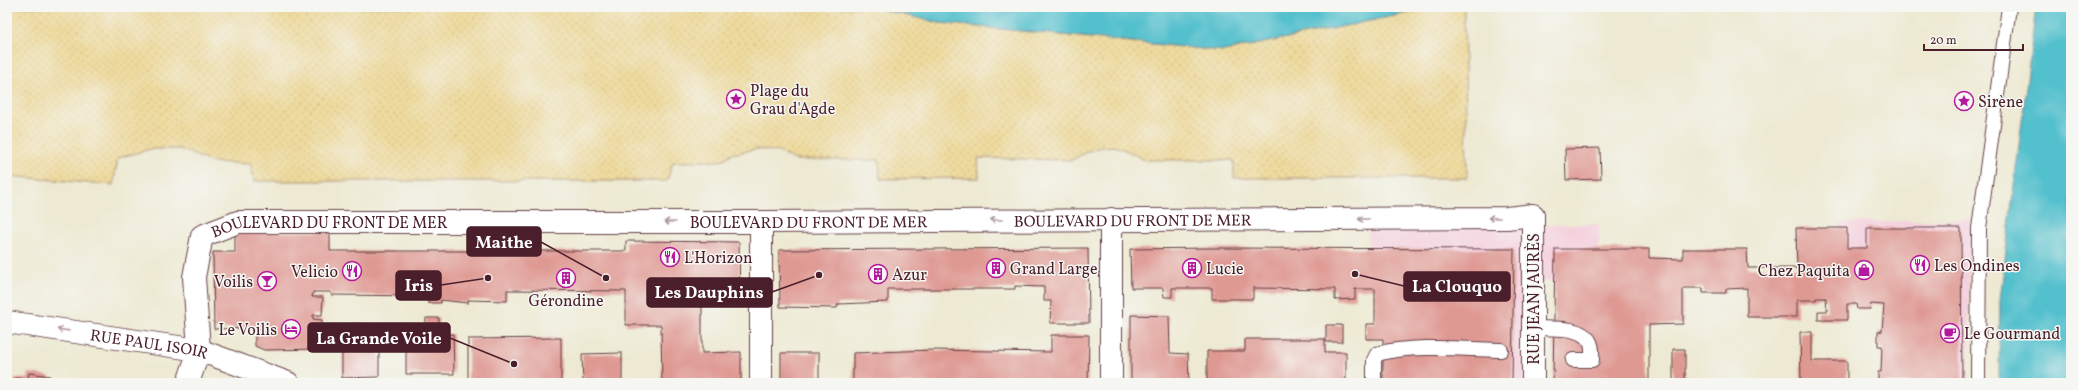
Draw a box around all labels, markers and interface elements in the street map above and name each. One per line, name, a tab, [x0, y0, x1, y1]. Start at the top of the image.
scale bar	[1924, 26, 2023, 52]
text: 20 m	[1930, 33, 1957, 49]
place label: Plage du Grau d'Agde	[750, 81, 835, 121]
place icon: Plage du Grau d'Agde	[725, 88, 747, 110]
place icon: Sirène	[1953, 90, 1975, 112]
place label: Sirène	[1978, 92, 2023, 114]
street label: BOULEVARD DU FRONT DE MER	[1014, 210, 1252, 234]
street label: BOULEVARD DU FRONT DE MER	[208, 212, 448, 244]
street label: BOULEVARD DU FRONT DE MER	[690, 212, 928, 235]
one-way arrow	[1488, 214, 1501, 222]
one-way arrow	[1358, 215, 1371, 223]
one-way arrow	[990, 216, 1003, 224]
one-way arrow	[664, 218, 677, 226]
callout: Maithe	[467, 227, 541, 256]
text: Maithe	[475, 232, 533, 255]
street label: RUE JEAN JAURÈS	[1524, 233, 1546, 365]
restaurant icon: L'Horizon	[659, 246, 681, 268]
place label: L'Horizon	[684, 248, 753, 270]
restaurant icon: Les Ondines	[1909, 254, 1931, 276]
place label: Les Ondines	[1934, 256, 2020, 278]
building icon: Grand Large	[985, 257, 1007, 279]
building icon: Lucie	[1181, 257, 1203, 279]
place label: Grand Large	[1010, 259, 1098, 281]
place label: Lucie	[1206, 259, 1244, 281]
shop icon: Chez Paquita	[1853, 259, 1875, 281]
restaurant icon: Velicio	[341, 260, 363, 282]
place label: Chez Paquita	[1758, 261, 1850, 283]
place label: Velicio	[291, 262, 338, 284]
building icon: Azur	[867, 263, 889, 285]
place label: Azur	[892, 265, 927, 287]
building icon: Gérondine	[555, 267, 577, 289]
bar icon: Voilis	[256, 270, 278, 292]
callout: Iris	[396, 271, 441, 300]
place label: Voilis	[214, 272, 253, 294]
callout: La Clouquo	[1404, 272, 1510, 301]
text: Iris	[405, 275, 433, 298]
text: La Clouquo	[1412, 276, 1502, 299]
callout: Les Dauphins	[647, 278, 772, 307]
text: Les Dauphins	[654, 282, 764, 305]
place label: Gérondine	[528, 291, 604, 313]
hotel icon: Le Voilis	[280, 318, 302, 340]
place label: Le Voilis	[219, 320, 277, 342]
cafe icon: Le Gourmand	[1939, 322, 1961, 344]
callout: La Grande Voile	[308, 323, 450, 352]
place label: Le Gourmand	[1964, 324, 2060, 346]
street label: RUE PAUL ISOIR	[88, 325, 211, 366]
one-way arrow	[57, 326, 70, 334]
text: La Grande Voile	[316, 328, 442, 351]

